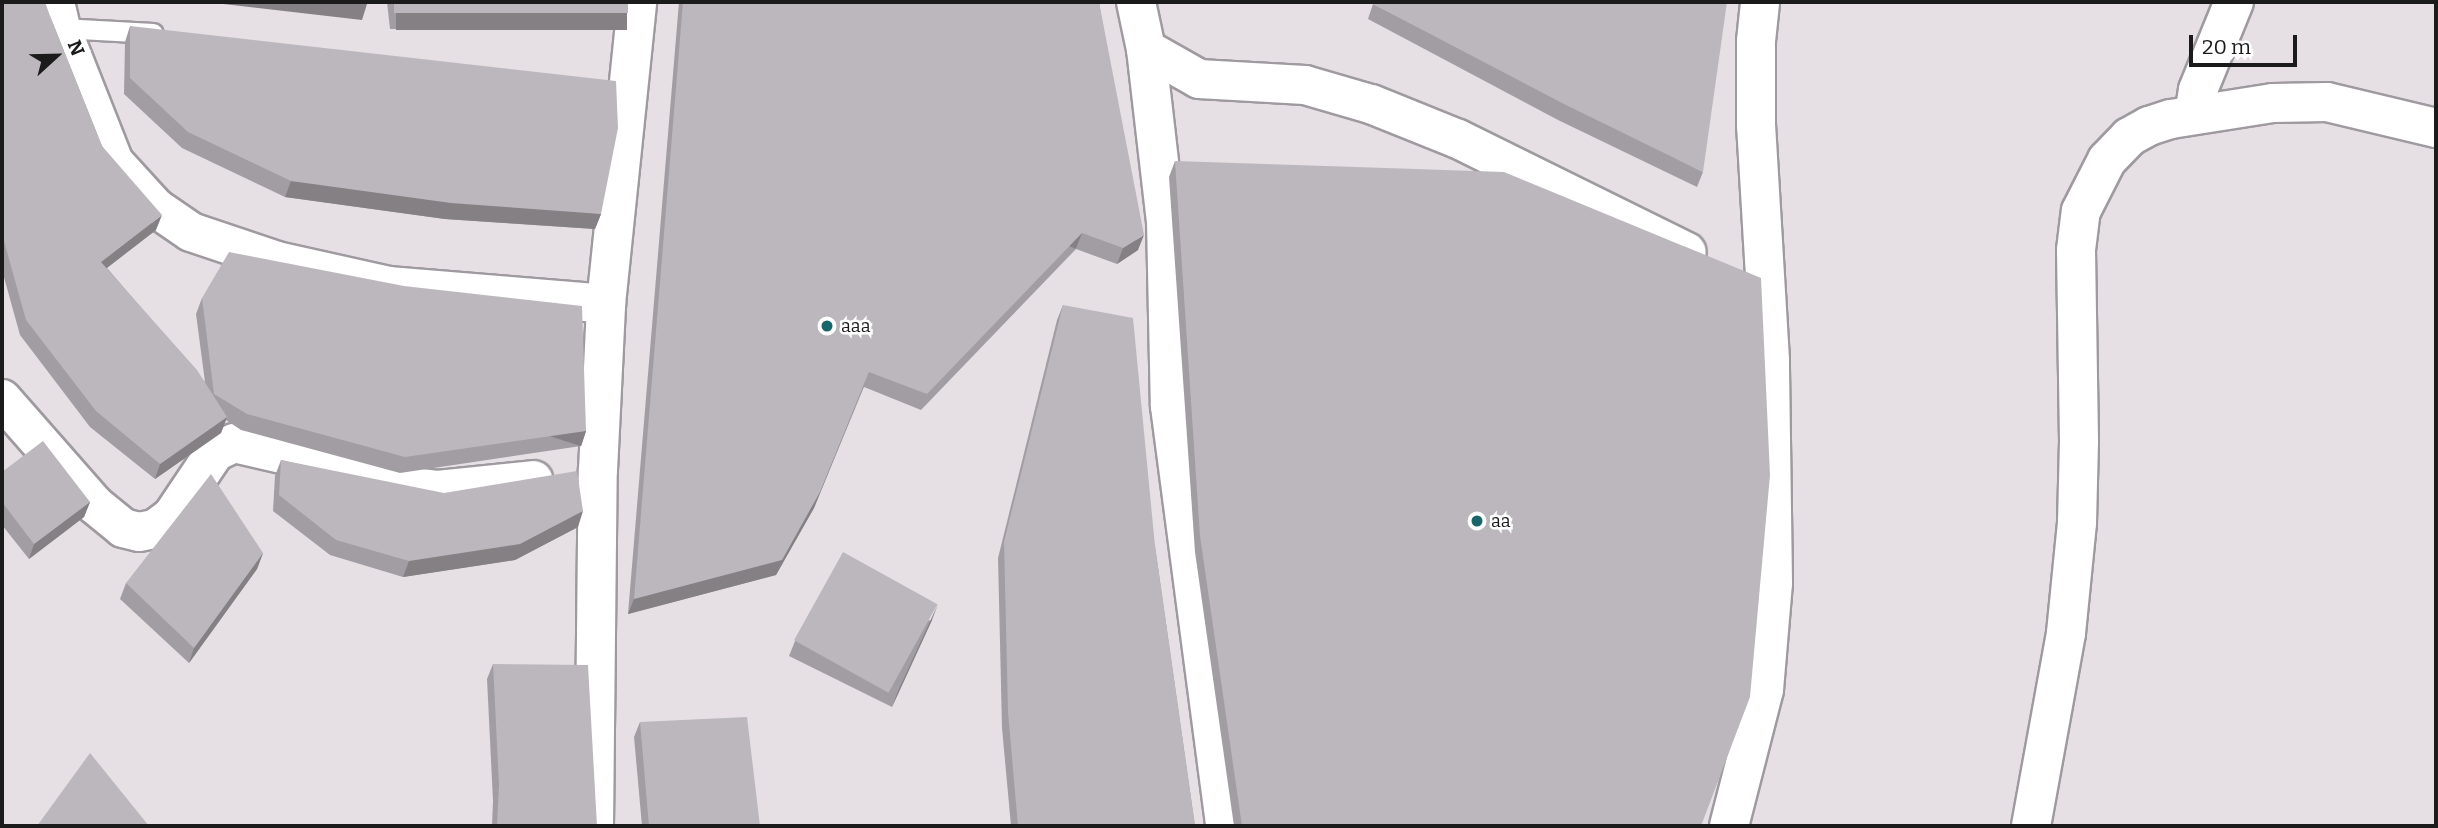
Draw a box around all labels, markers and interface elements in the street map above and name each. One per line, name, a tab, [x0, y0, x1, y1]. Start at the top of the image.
north arrow	[21, 21, 91, 91]
scale bar	[2193, 21, 2302, 65]
text: 20 m	[2202, 34, 2251, 60]
text: N	[63, 37, 89, 59]
place label: aaa	[841, 315, 871, 337]
marker: aaa	[819, 318, 835, 334]
place label: aa	[1491, 510, 1511, 532]
marker: aa	[1469, 513, 1485, 529]

